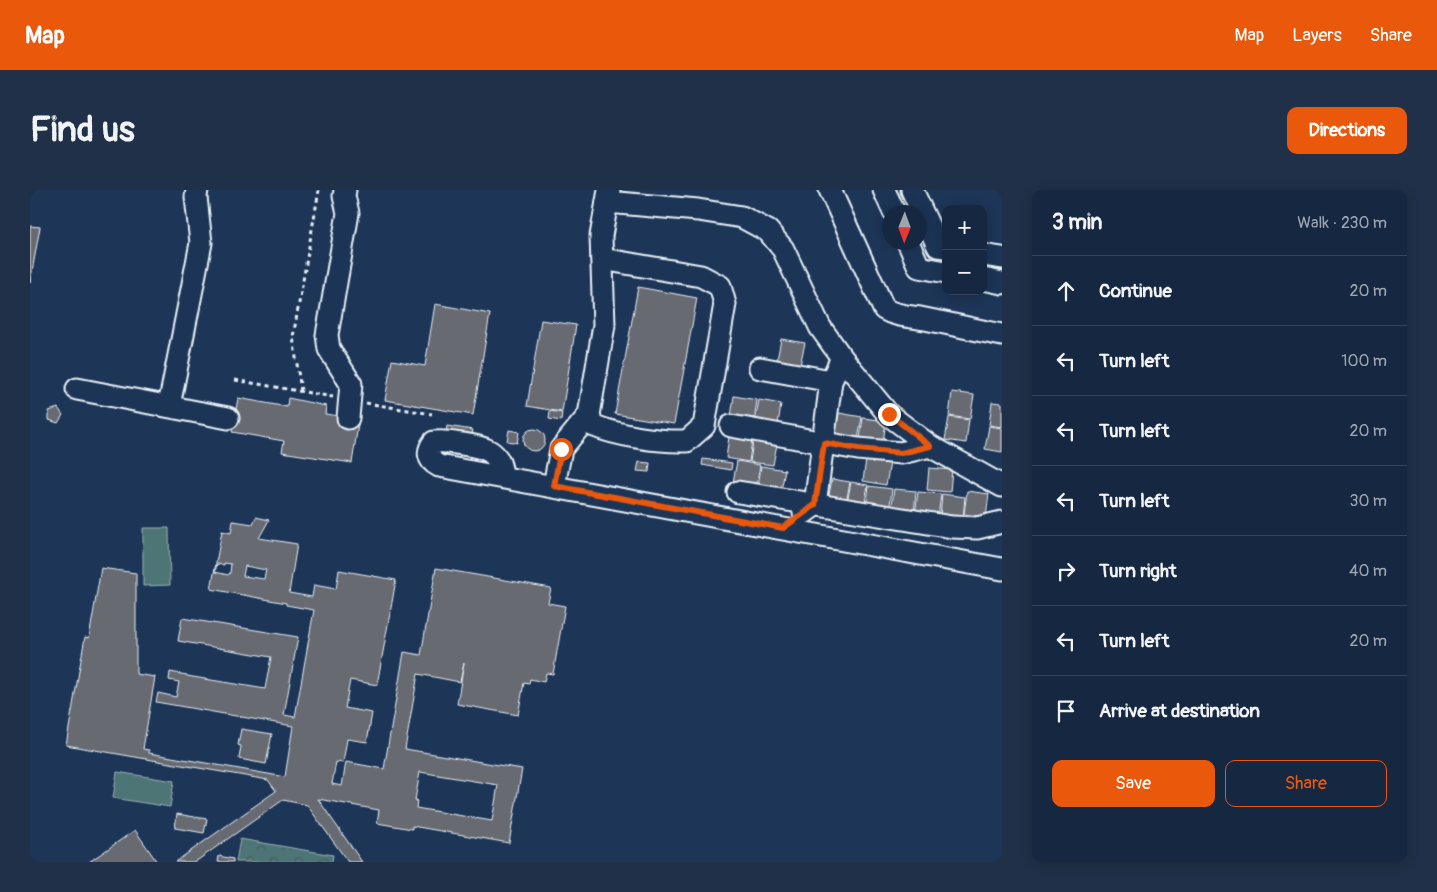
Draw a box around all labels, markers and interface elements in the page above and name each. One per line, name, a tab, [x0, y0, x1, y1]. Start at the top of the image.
text: Map	[25, 21, 65, 50]
text: Map	[1235, 24, 1264, 47]
text: Layers	[1292, 24, 1342, 47]
text: Share	[1370, 24, 1412, 47]
button: Directions	[1287, 107, 1407, 154]
text: Find us	[30, 108, 135, 152]
north arrow	[882, 205, 927, 250]
map controls	[942, 205, 987, 295]
button: +	[942, 205, 987, 250]
text: 3 min	[1052, 209, 1102, 236]
text: Walk · 230 m	[1297, 213, 1387, 233]
button: −	[942, 250, 987, 295]
icon: ahead	[1052, 277, 1080, 305]
text: Continue	[1099, 279, 1172, 303]
text: 20 m	[1349, 281, 1387, 301]
icon: left	[1052, 347, 1080, 375]
text: Turn left	[1099, 349, 1169, 373]
text: 100 m	[1341, 351, 1387, 371]
route end	[878, 403, 901, 426]
icon: left	[1052, 417, 1080, 445]
text: Turn left	[1099, 419, 1169, 443]
text: 20 m	[1349, 421, 1387, 441]
route start	[550, 438, 573, 461]
icon: left	[1052, 487, 1080, 515]
text: Turn left	[1099, 489, 1169, 513]
text: 30 m	[1349, 491, 1387, 511]
icon: right	[1052, 557, 1080, 585]
text: Turn right	[1099, 559, 1177, 583]
text: 40 m	[1349, 561, 1387, 581]
icon: left	[1052, 627, 1080, 655]
text: Turn left	[1099, 629, 1169, 653]
text: 20 m	[1349, 631, 1387, 651]
icon: arrive	[1052, 697, 1080, 725]
text: Arrive at destination	[1099, 699, 1260, 723]
button: Save	[1052, 760, 1215, 807]
button: Share	[1225, 760, 1387, 807]

